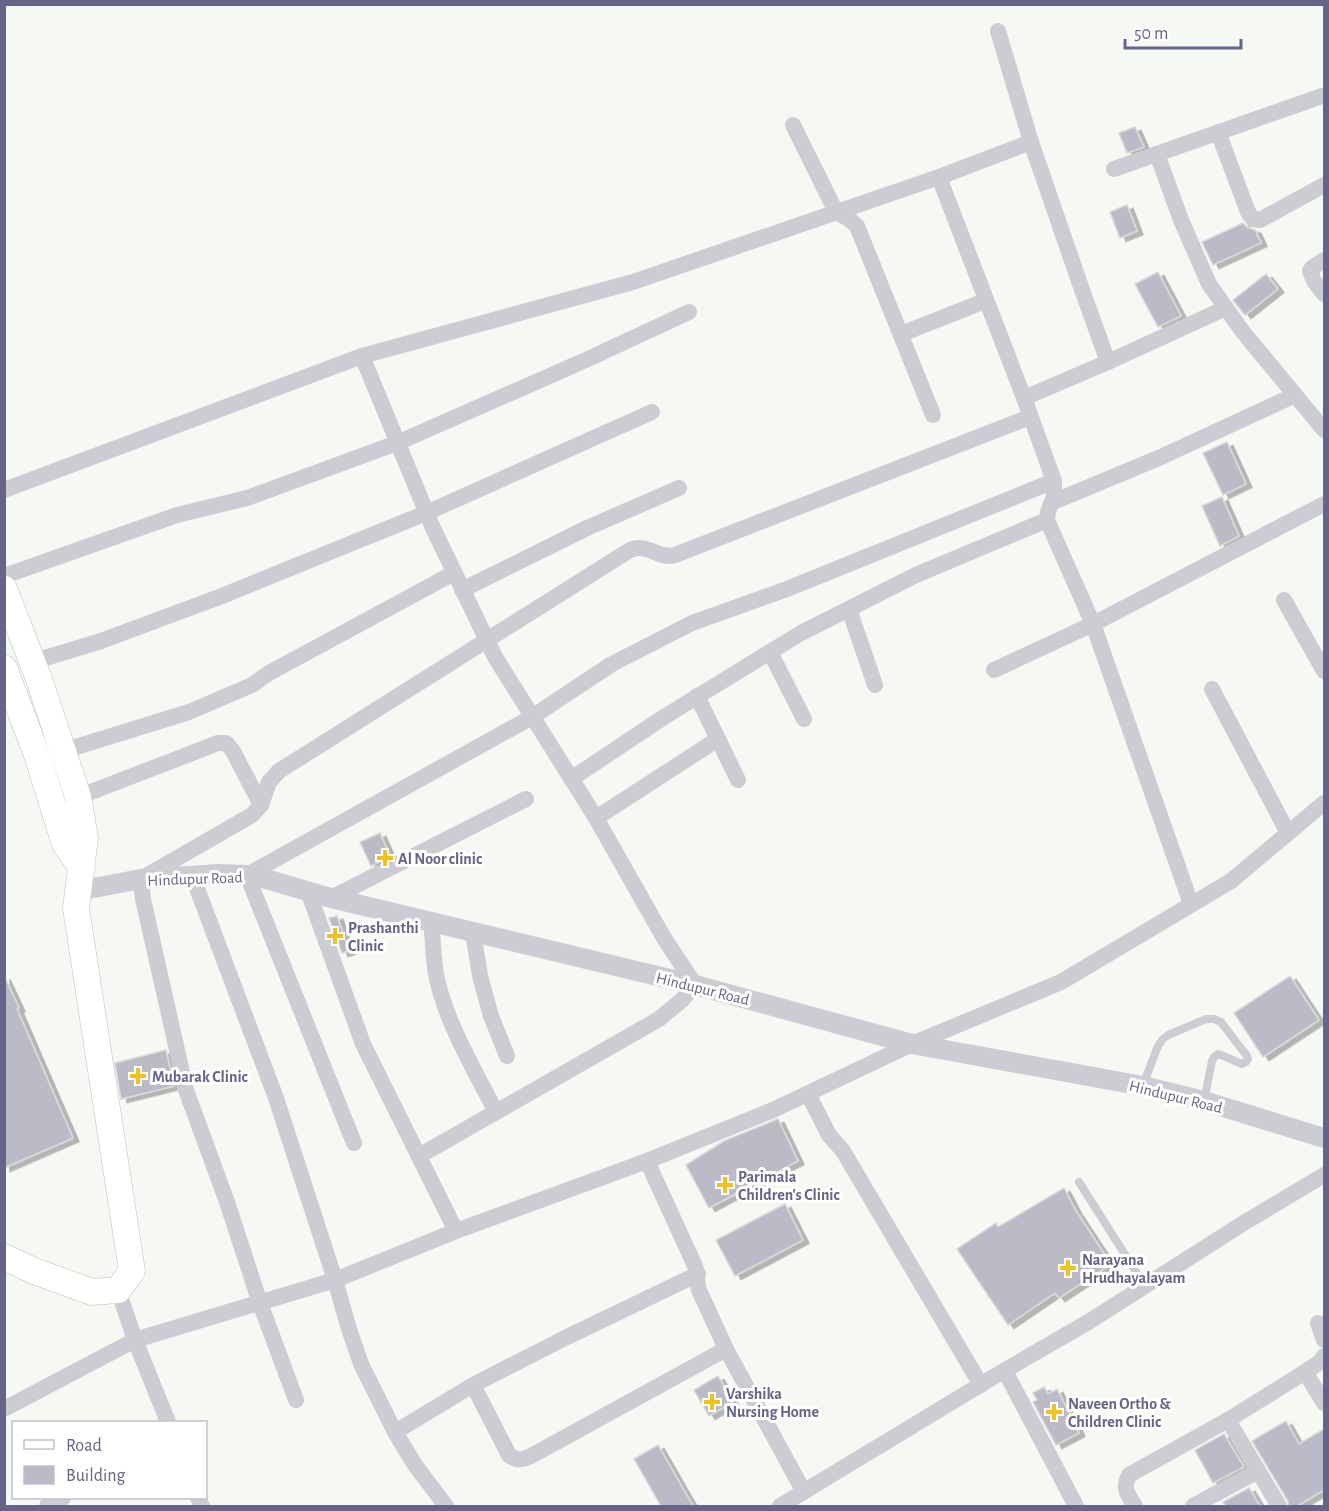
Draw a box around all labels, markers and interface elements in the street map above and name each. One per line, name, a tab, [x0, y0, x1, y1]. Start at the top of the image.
scale bar	[1125, 12, 1240, 50]
text: 50 m	[1134, 25, 1168, 43]
marker: Al Noor clinic	[376, 849, 394, 867]
place label: Al Noor clinic	[398, 851, 482, 867]
street label: Hindupur Road	[147, 869, 243, 889]
place label: Prashanthi Clinic	[348, 920, 419, 954]
marker: Prashanthi Clinic	[326, 927, 344, 945]
street label: Hindupur Road	[655, 970, 751, 1008]
marker: Mubarak Clinic	[129, 1067, 147, 1085]
place label: Mubarak Clinic	[152, 1069, 248, 1085]
street label: Hindupur Road	[1128, 1078, 1224, 1116]
place label: Parimala Children's Clinic	[738, 1169, 840, 1203]
marker: Parimala Children's Clinic	[716, 1176, 734, 1194]
place label: Narayana Hrudhayalayam	[1082, 1252, 1186, 1287]
marker: Narayana Hrudhayalayam	[1059, 1259, 1077, 1277]
place label: Varshika Nursing Home	[726, 1386, 820, 1420]
marker: Varshika Nursing Home	[703, 1393, 721, 1411]
place label: Naveen Ortho & Children Clinic	[1068, 1396, 1171, 1430]
marker: Naveen Ortho & Children Clinic	[1045, 1403, 1063, 1421]
legend	[12, 1421, 207, 1499]
text: Road	[66, 1437, 102, 1455]
text: Building	[66, 1467, 126, 1485]

